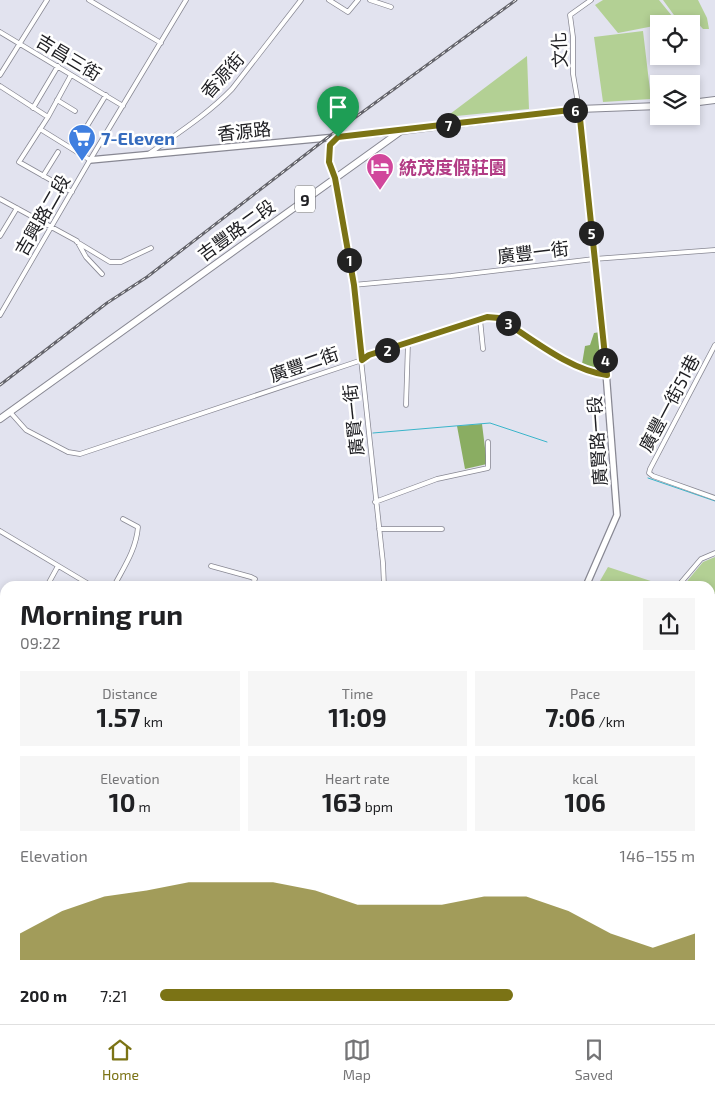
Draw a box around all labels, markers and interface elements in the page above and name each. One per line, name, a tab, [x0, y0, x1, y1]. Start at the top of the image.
map controls	[650, 15, 700, 125]
button: locate	[650, 15, 700, 65]
street label: 吉昌三街	[32, 29, 106, 85]
street label: 文化	[547, 31, 571, 69]
street label: 香源街	[196, 48, 248, 102]
button: layers	[650, 75, 700, 125]
pin	[317, 86, 359, 137]
icon: arrive	[324, 93, 352, 121]
pin: 6	[562, 98, 588, 122]
text: 6	[571, 102, 580, 119]
pin: 7	[436, 112, 460, 138]
street label: 香源路	[216, 117, 272, 145]
text: 7	[445, 117, 452, 134]
supermarket icon: 7-Eleven	[67, 123, 97, 162]
place label: 7-Eleven	[101, 127, 175, 149]
hotel icon: 統茂度假莊園	[365, 152, 395, 191]
place label: 統茂度假莊園	[399, 156, 507, 178]
street label: 吉興路二段	[10, 171, 74, 259]
road number: 9	[295, 185, 315, 212]
street label: 吉豐路二段	[193, 195, 279, 265]
pin: 5	[578, 220, 604, 246]
text: 5	[588, 225, 595, 242]
street label: 廣豐一街	[496, 237, 570, 267]
pin: 1	[336, 248, 362, 272]
text: 1	[346, 252, 353, 269]
pin: 3	[496, 310, 520, 336]
text: 3	[505, 315, 512, 332]
pin: 2	[374, 338, 400, 362]
street label: 廣豐二街	[266, 342, 342, 386]
text: 2	[383, 342, 392, 359]
pin: 4	[592, 348, 618, 372]
street label: 廣豐一街51巷	[634, 351, 704, 455]
text: 4	[601, 352, 610, 369]
street label: 廣賢一街	[338, 383, 368, 457]
street label: 廣賢路一段	[583, 395, 611, 487]
text: Morning run	[20, 597, 183, 631]
button: share	[643, 598, 695, 650]
text: 09:22	[20, 633, 61, 652]
text: Distance	[102, 685, 157, 702]
text: Time	[342, 685, 373, 702]
text: Pace	[570, 685, 600, 702]
text: 1.57	[97, 702, 141, 732]
text: 11:09	[328, 702, 387, 732]
text: 7:06	[545, 702, 595, 732]
text: km	[141, 713, 163, 730]
text: /km	[595, 713, 625, 730]
text: Elevation	[100, 770, 160, 787]
text: Heart rate	[325, 770, 390, 787]
text: kcal	[572, 770, 598, 787]
text: 10	[109, 787, 135, 817]
text: 163	[322, 787, 362, 817]
text: 106	[565, 787, 606, 817]
text: m	[135, 798, 151, 815]
text: bpm	[362, 798, 393, 815]
text: Elevation	[20, 846, 88, 865]
text: 146–155 m	[620, 846, 695, 865]
text: 200 m	[20, 986, 67, 1005]
text: 7:21	[100, 986, 127, 1005]
tab: Home	[102, 1036, 139, 1083]
tab: Map	[343, 1036, 371, 1083]
tab: Saved	[575, 1036, 613, 1083]

